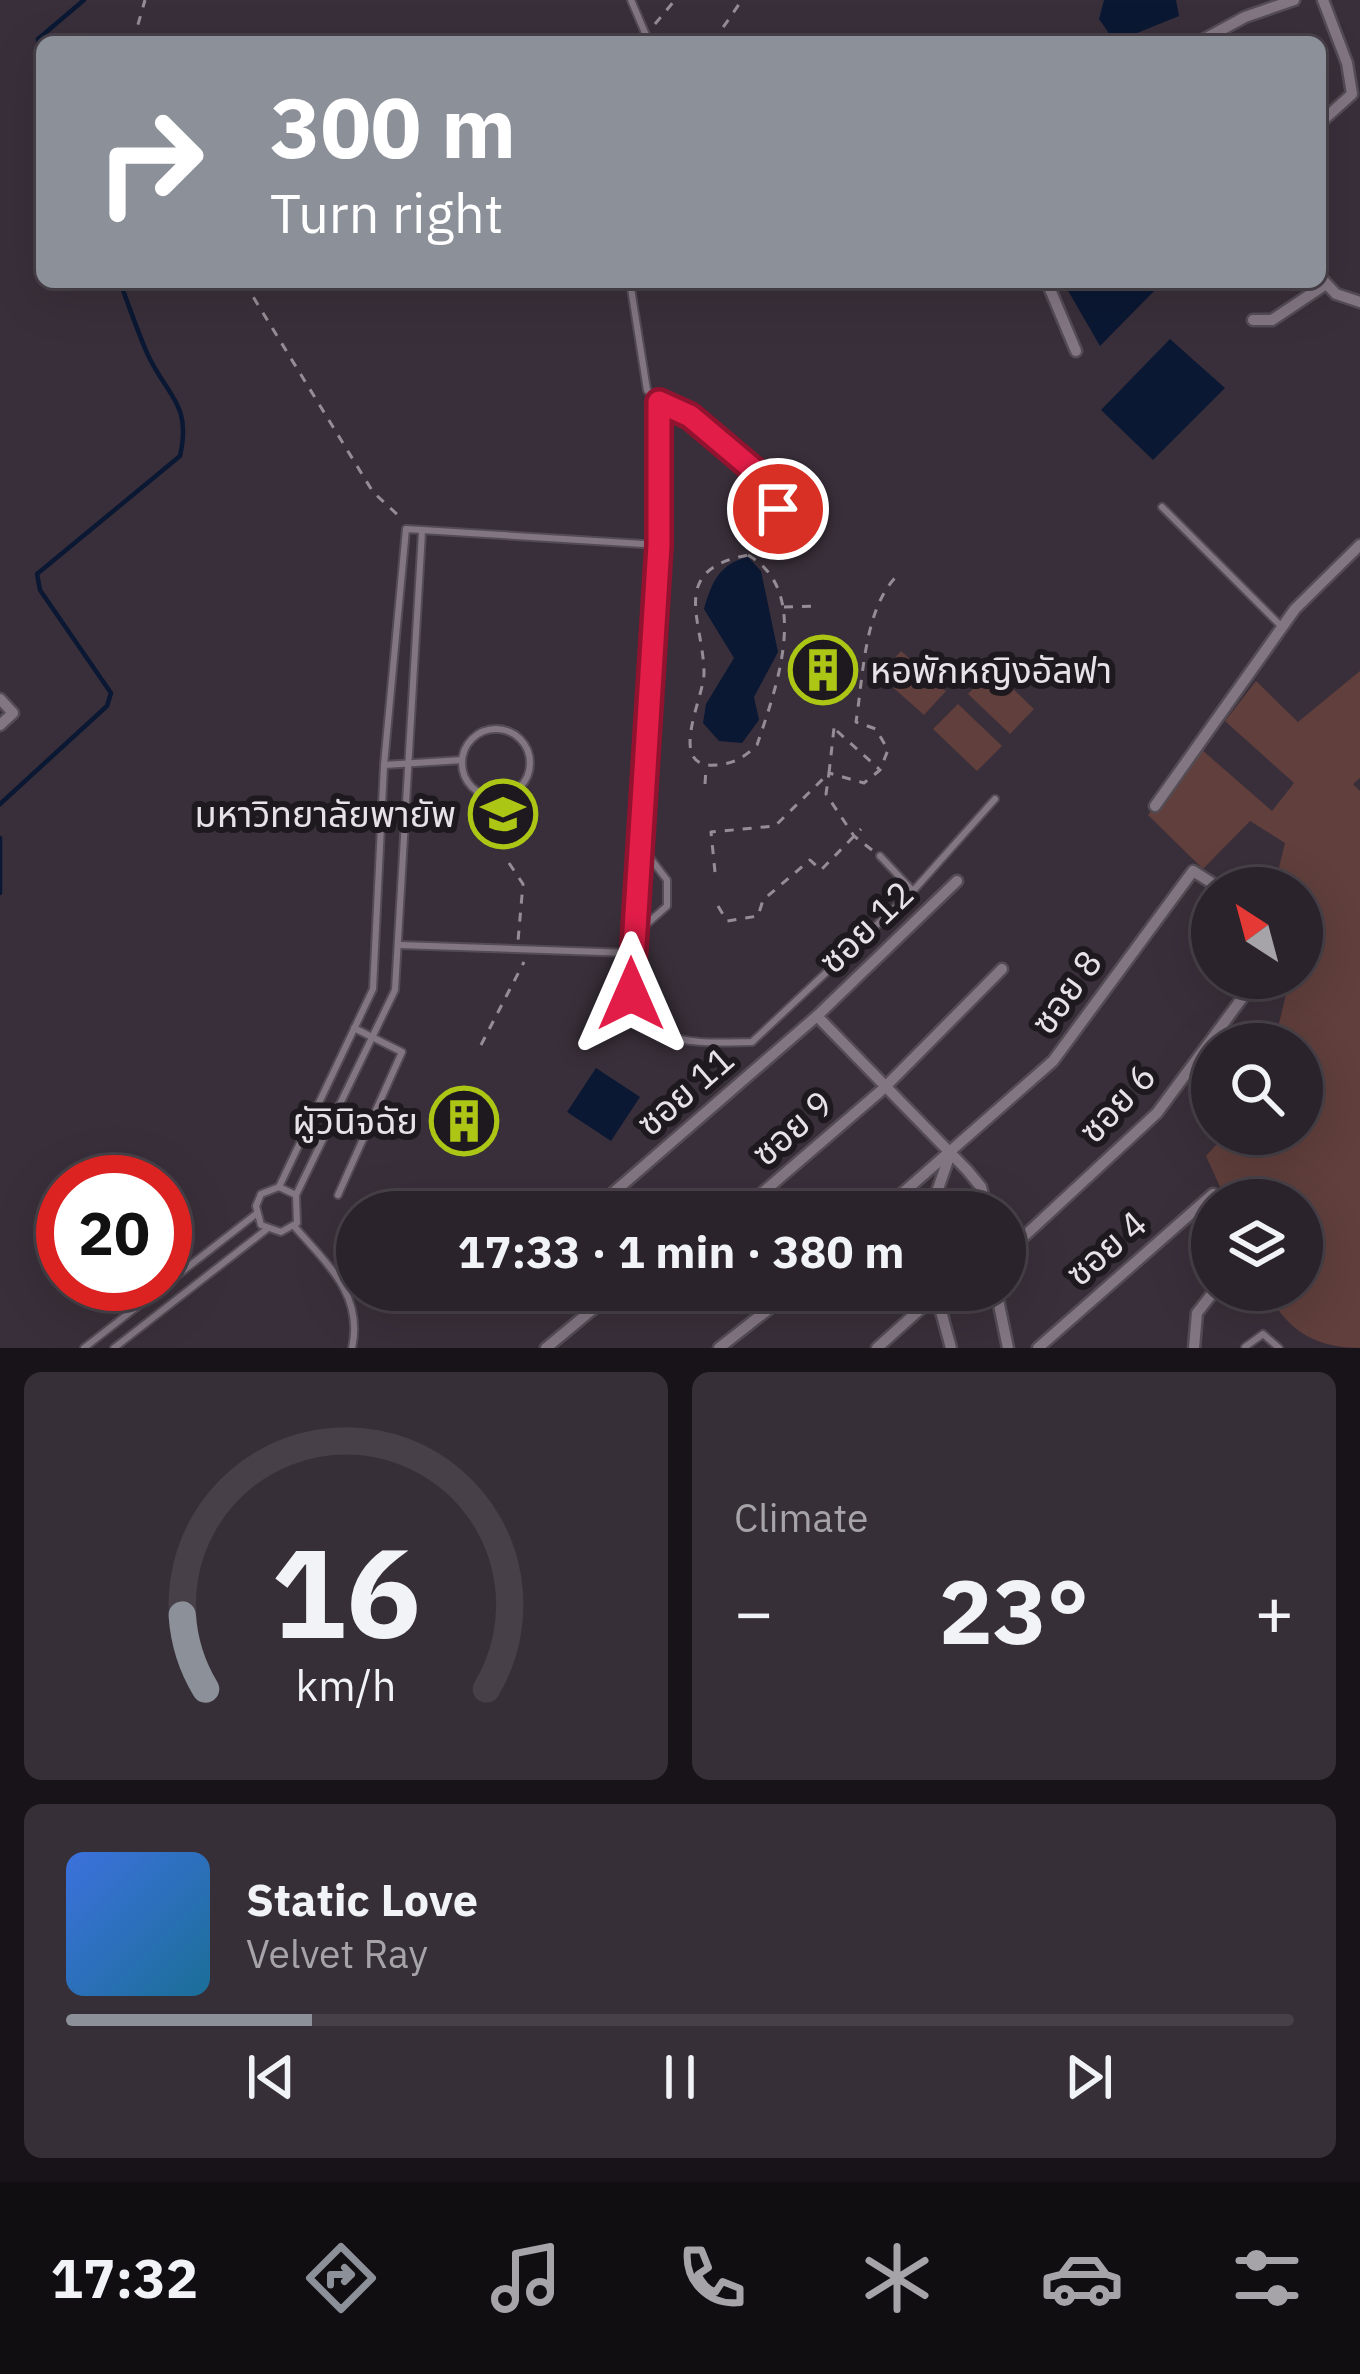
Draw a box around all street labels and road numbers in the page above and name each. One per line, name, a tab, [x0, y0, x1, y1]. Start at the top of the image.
street label: ซอย 12	[808, 870, 923, 983]
street label: ซอย 8	[1019, 941, 1112, 1043]
street label: ซอย 11	[626, 1036, 743, 1146]
street label: ซอย 6	[1068, 1053, 1165, 1152]
street label: ซอย 9	[741, 1080, 842, 1176]
street label: ซอย 4	[1055, 1200, 1156, 1296]

